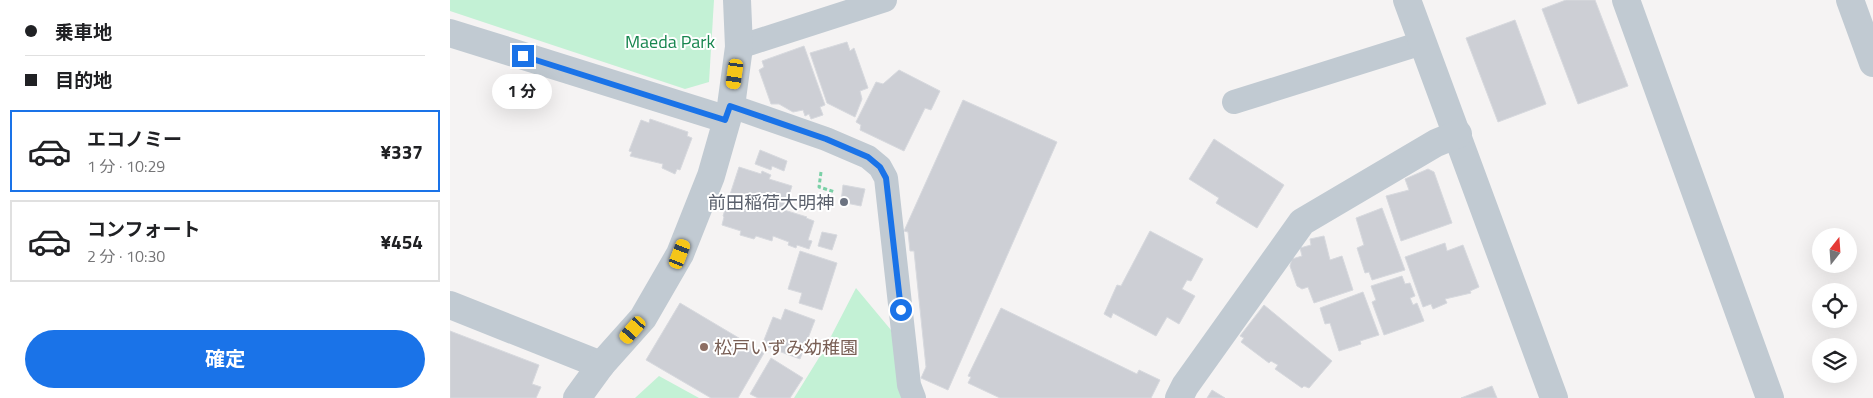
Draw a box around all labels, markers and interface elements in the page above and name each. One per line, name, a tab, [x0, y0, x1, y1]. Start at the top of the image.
text: 乗車地	[55, 17, 112, 46]
park label: Maeda Park	[625, 28, 715, 55]
route end	[512, 45, 534, 67]
car	[725, 58, 744, 90]
text: 目的地	[55, 65, 112, 94]
callout: 1 分	[493, 74, 553, 108]
text: 1 分	[508, 79, 536, 103]
text: エコノミー	[87, 124, 182, 153]
icon: car	[27, 129, 72, 174]
text: ¥337	[380, 137, 423, 166]
text: 1 分 · 10:29	[87, 154, 165, 178]
place label: 前田稲荷大明神	[708, 189, 834, 216]
marker: 前田稲荷大明神	[838, 196, 850, 208]
text: コンフォート	[87, 214, 200, 243]
icon: car	[27, 219, 72, 264]
text: ¥454	[380, 227, 423, 256]
north arrow	[1812, 228, 1858, 272]
map controls	[1812, 228, 1857, 383]
car	[667, 237, 692, 271]
text: 2 分 · 10:30	[87, 244, 165, 268]
button: locate	[1812, 283, 1857, 328]
route start	[890, 299, 912, 321]
car	[617, 314, 648, 346]
button: 確定	[25, 330, 425, 388]
place label: 松戸いずみ幼稚園	[714, 334, 858, 361]
button: layers	[1812, 338, 1857, 383]
marker: 松戸いずみ幼稚園	[698, 341, 710, 353]

